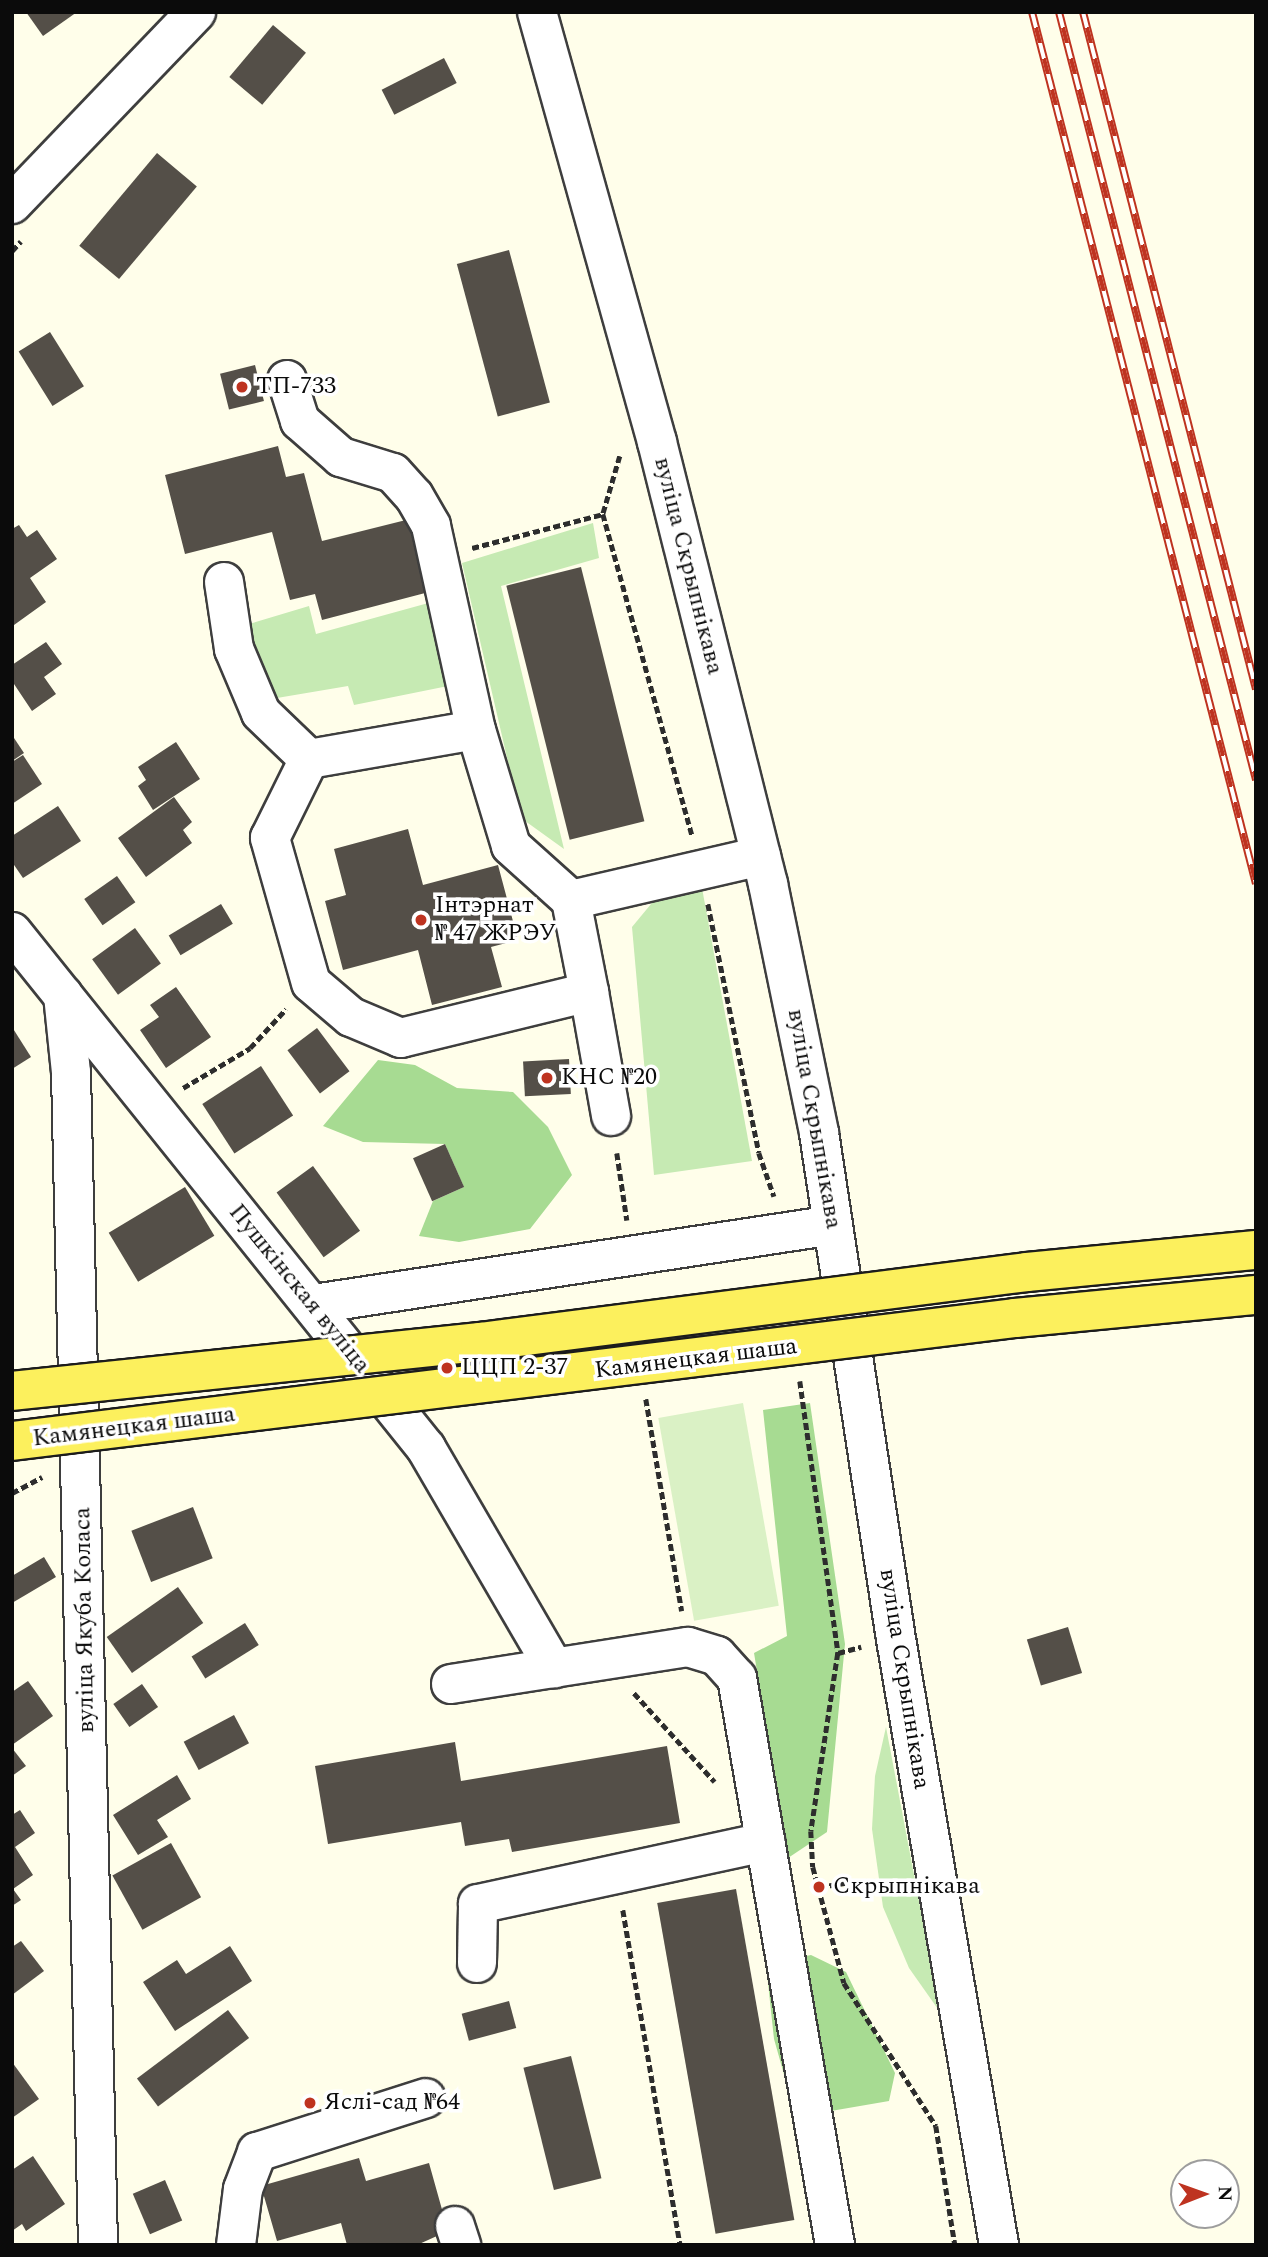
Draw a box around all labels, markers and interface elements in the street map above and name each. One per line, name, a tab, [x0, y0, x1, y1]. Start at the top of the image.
place label: ТП-733	[256, 373, 336, 401]
marker: ТП-733	[234, 379, 250, 395]
street label: вуліца Скрыпнікава	[647, 454, 729, 678]
place label: Інтэрнат № 47 ЖРЭУ	[435, 892, 556, 948]
marker: Інтэрнат № 47 ЖРЭУ	[413, 912, 429, 928]
street label: вуліца Скрыпнікава	[780, 1007, 848, 1231]
place label: КНС №20	[561, 1064, 657, 1092]
marker: КНС №20	[539, 1070, 555, 1086]
street label: Пушкінская вуліца	[222, 1199, 376, 1379]
street label: Камянецкая шаша	[593, 1332, 799, 1386]
place label: ЦЦП 2-37	[461, 1354, 568, 1382]
marker: ЦЦП 2-37	[439, 1360, 455, 1376]
street label: Камянецкая шаша	[31, 1400, 237, 1454]
street label: вуліца Якуба Коласа	[69, 1507, 101, 1733]
street label: вуліца Скрыпнікава	[872, 1567, 936, 1791]
place label: Скрыпнікава	[833, 1873, 980, 1901]
marker: Скрыпнікава	[811, 1879, 827, 1895]
place label: Яслі-сад №64	[324, 2089, 460, 2117]
marker: Яслі-сад №64	[302, 2095, 318, 2111]
north arrow	[1170, 2159, 1240, 2229]
text: N	[1210, 2186, 1239, 2202]

